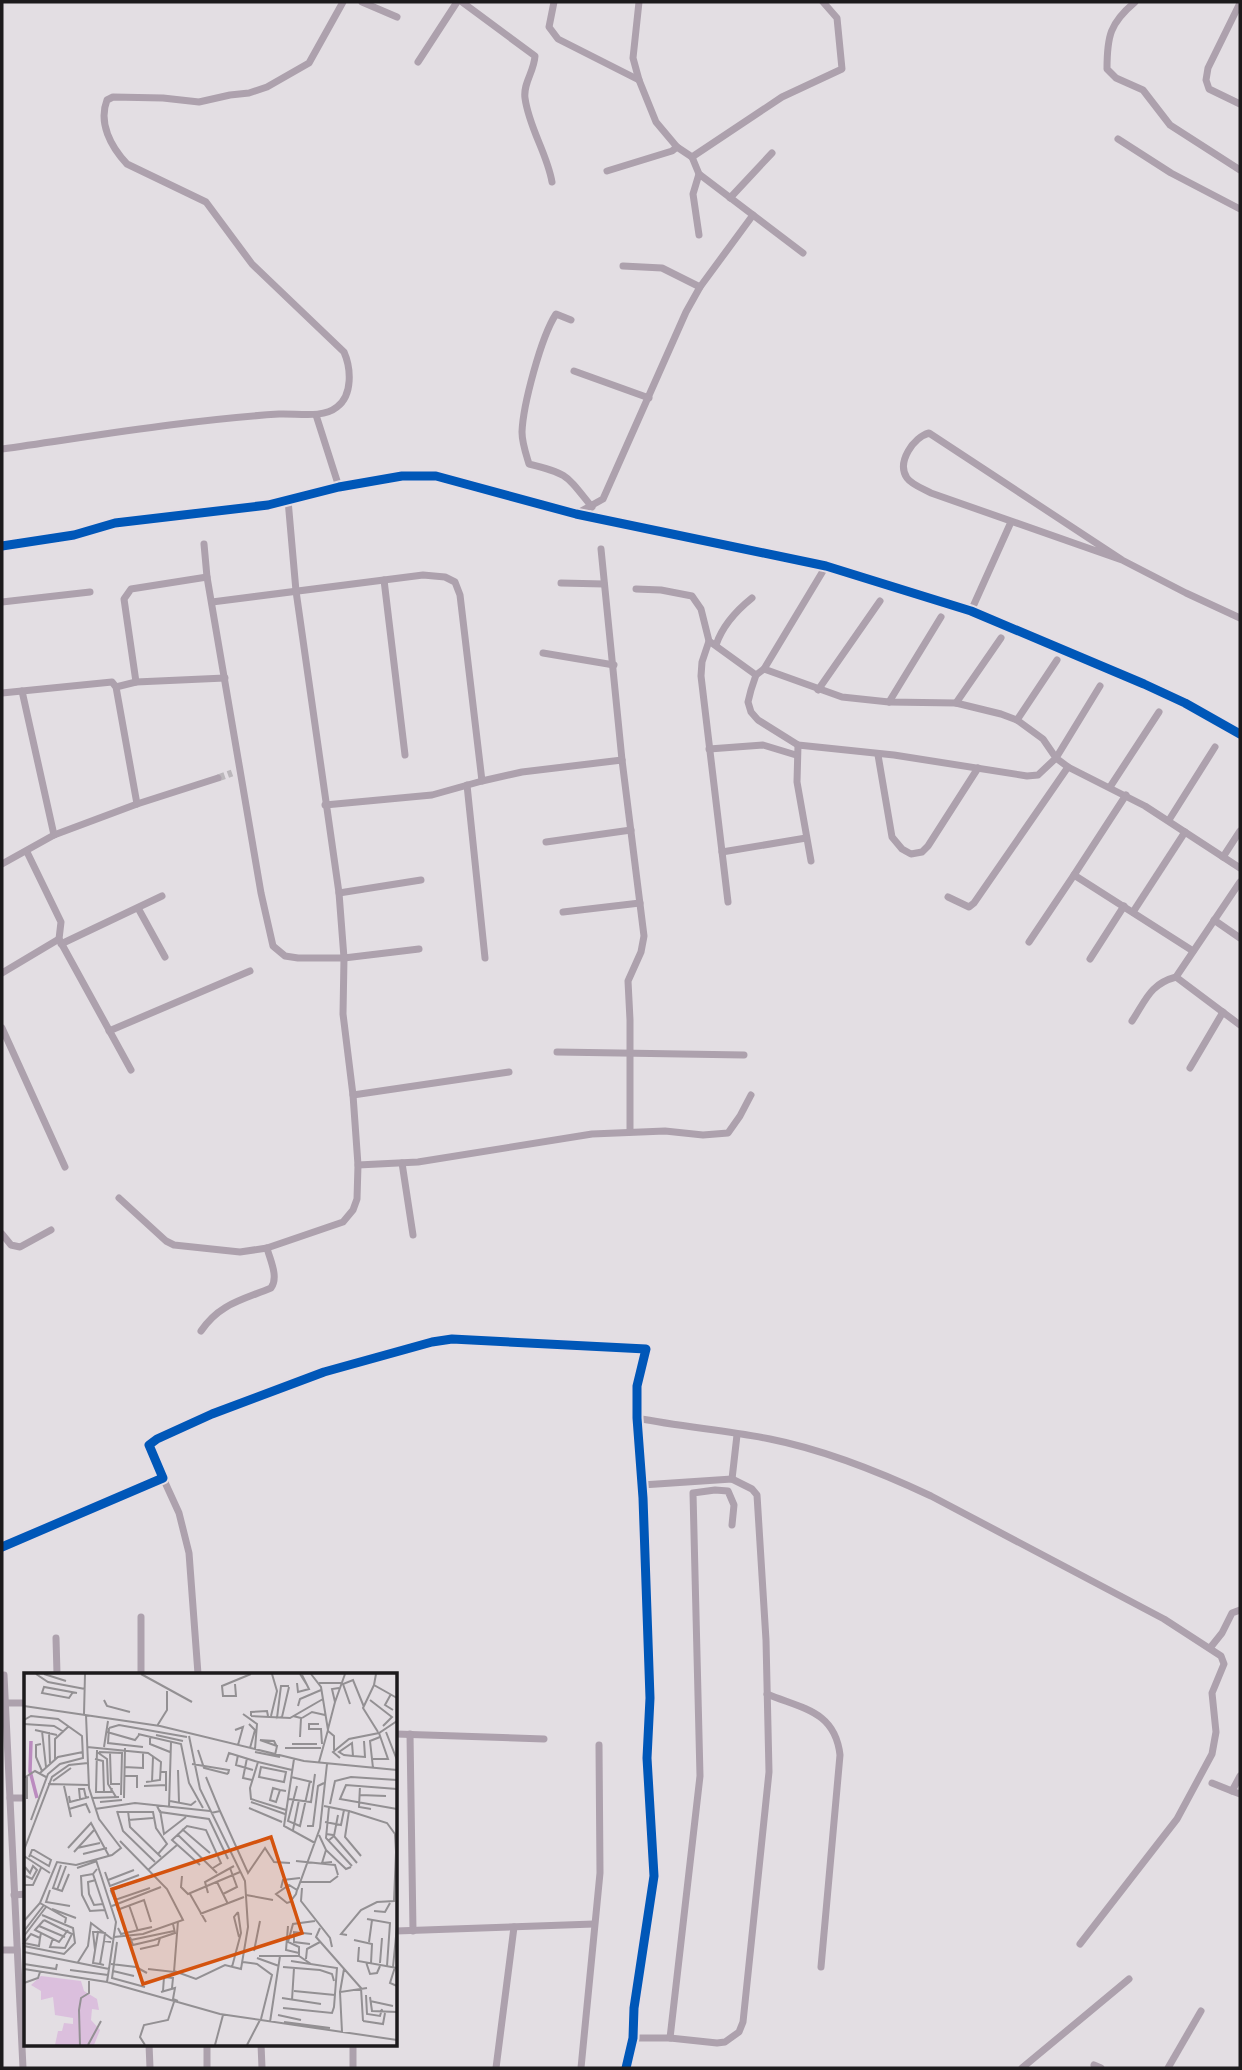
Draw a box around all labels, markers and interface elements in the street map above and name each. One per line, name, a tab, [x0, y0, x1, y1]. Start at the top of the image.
inset map	[24, 1673, 397, 2046]

